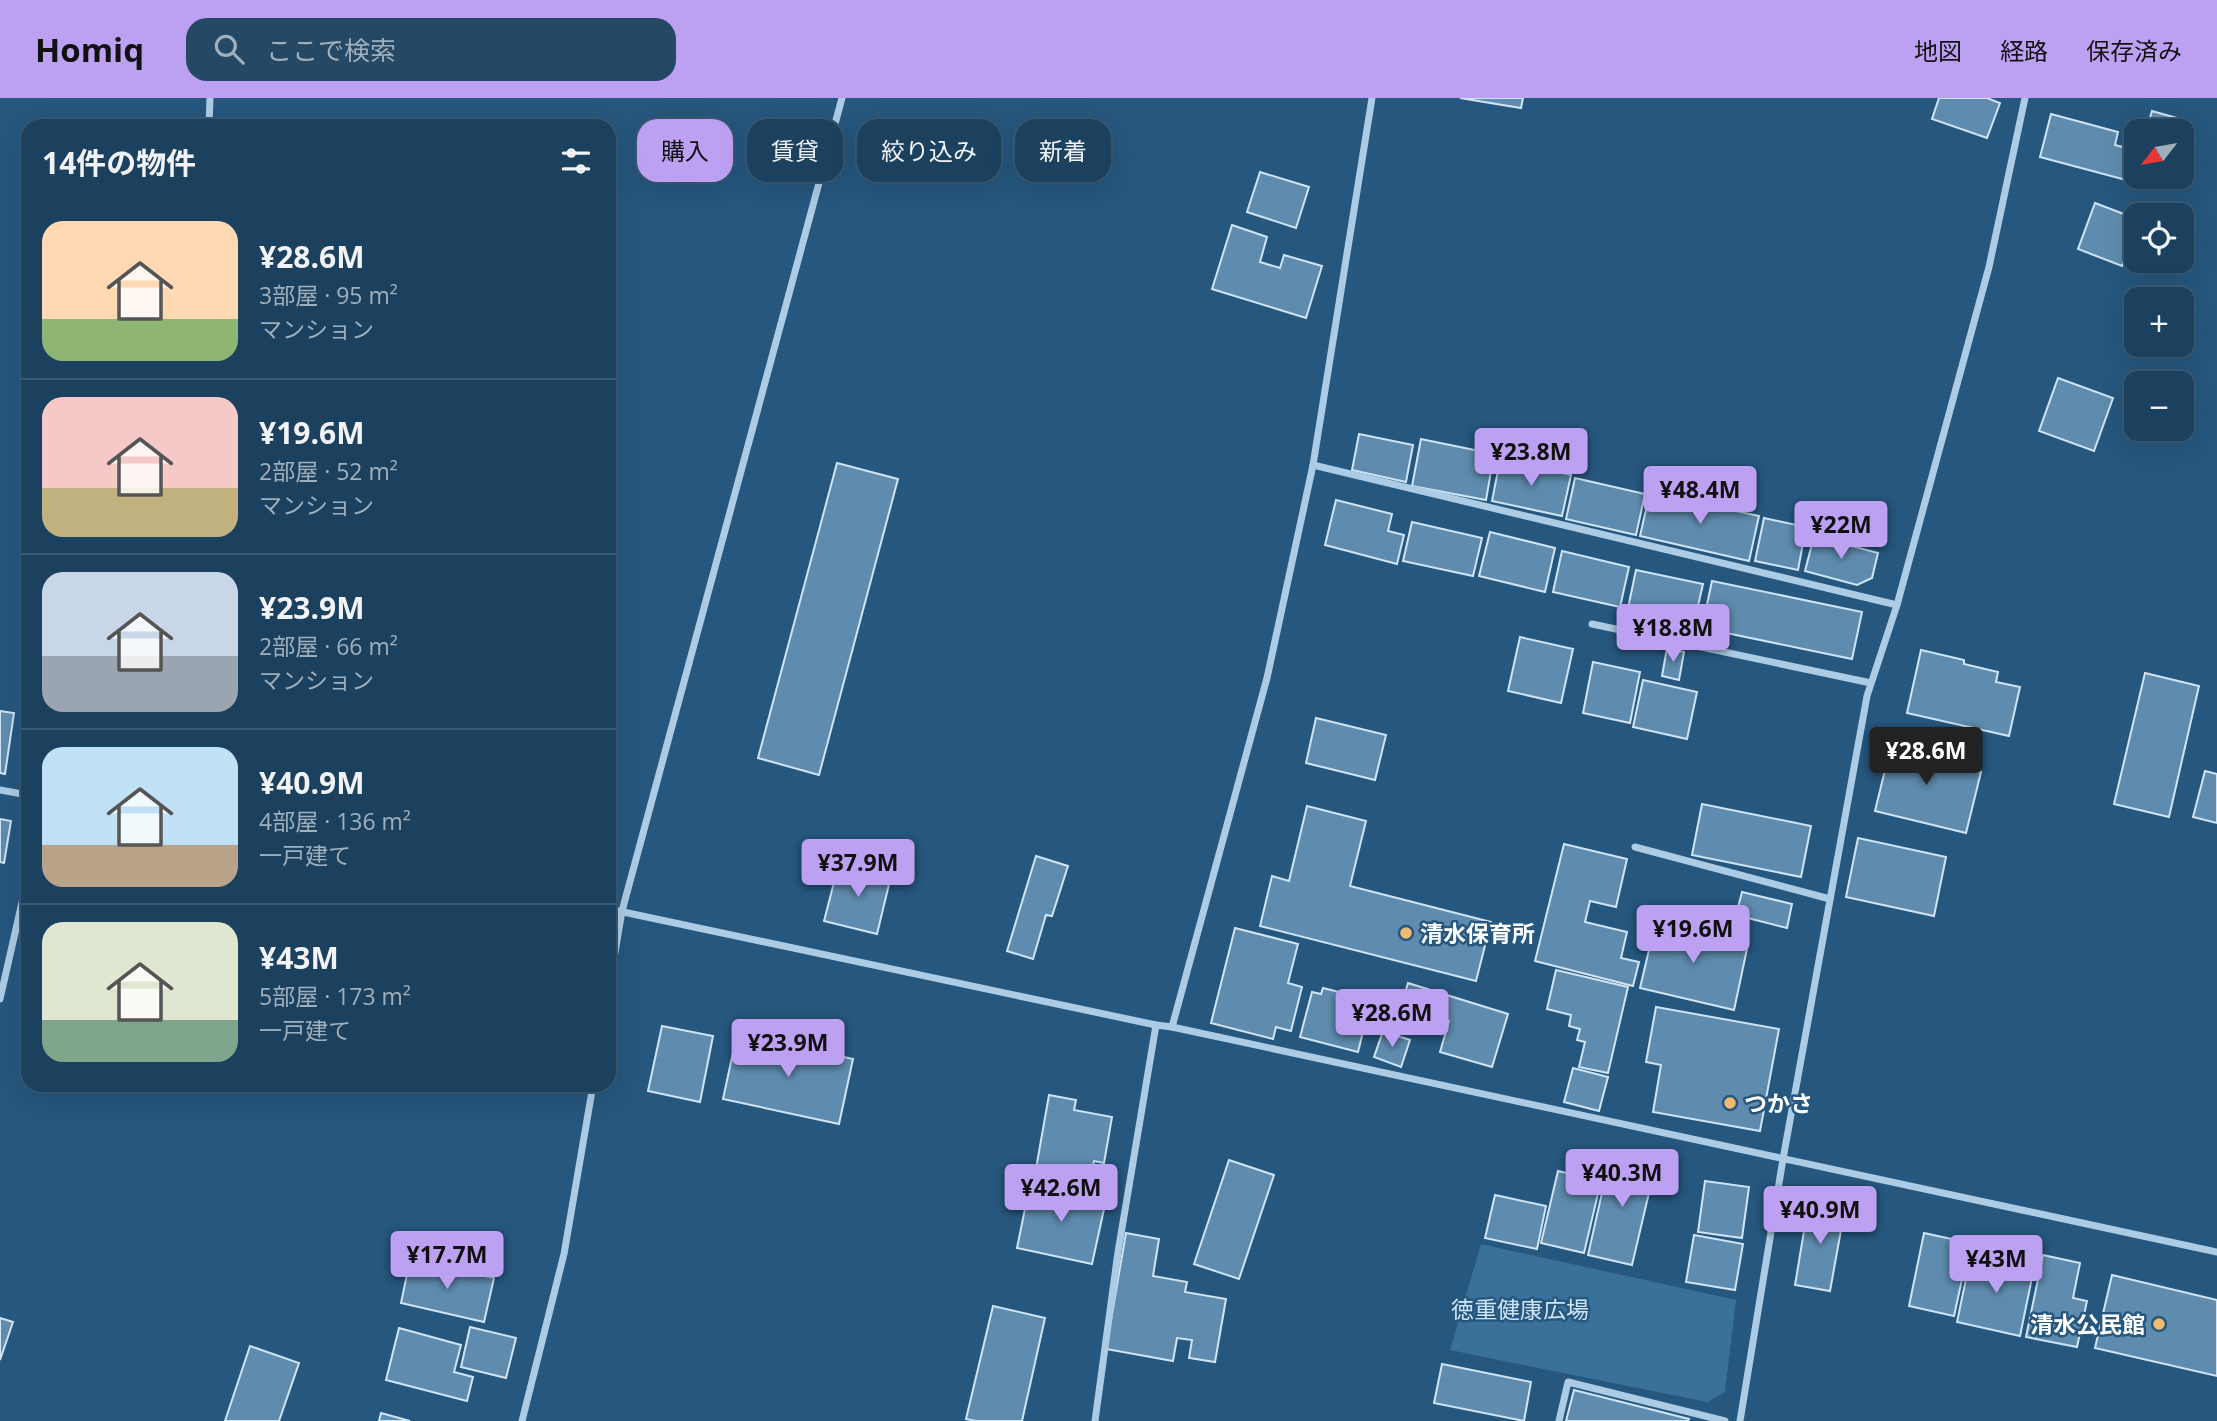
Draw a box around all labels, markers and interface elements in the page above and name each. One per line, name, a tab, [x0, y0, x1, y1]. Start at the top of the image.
search box	[186, 18, 676, 81]
text: Homiq	[35, 27, 144, 72]
icon: search	[210, 30, 248, 68]
text: ここで検索	[266, 32, 396, 68]
text: 地図	[1914, 34, 1962, 67]
text: 経路	[2000, 34, 2048, 67]
text: 保存済み	[2086, 34, 2182, 67]
chip: 購入	[637, 119, 733, 182]
chip: 賃貸	[747, 119, 843, 182]
chip: 絞り込み	[857, 119, 1001, 182]
chip: 新着	[1015, 119, 1111, 182]
north arrow	[2124, 119, 2194, 189]
map controls	[2124, 119, 2194, 441]
text: 14件の物件	[42, 142, 196, 183]
icon: filters	[557, 142, 595, 180]
button: locate	[2124, 203, 2194, 273]
text: ¥28.6M	[259, 236, 364, 277]
icon: home	[98, 249, 182, 333]
text: 3部屋 · 95 m²	[259, 279, 398, 311]
button: +	[2124, 287, 2194, 357]
text: マンション	[259, 313, 374, 345]
button: −	[2124, 371, 2194, 441]
text: ¥19.6M	[259, 412, 364, 453]
icon: home	[98, 425, 182, 509]
pin: ¥23.8M	[1474, 428, 1588, 488]
text: ¥23.8M	[1491, 435, 1571, 467]
text: 2部屋 · 52 m²	[259, 455, 398, 487]
pin: ¥48.4M	[1643, 466, 1757, 526]
text: ¥48.4M	[1660, 473, 1740, 505]
text: マンション	[259, 489, 374, 521]
pin: ¥22M	[1800, 502, 1882, 561]
text: ¥22M	[1810, 508, 1872, 540]
text: ¥23.9M	[259, 587, 364, 628]
icon: home	[98, 600, 182, 684]
pin: ¥18.8M	[1616, 604, 1730, 664]
text: ¥18.8M	[1633, 611, 1713, 643]
text: 2部屋 · 66 m²	[259, 630, 398, 662]
text: マンション	[259, 664, 374, 696]
pin: ¥28.6M	[1869, 728, 1983, 787]
text: ¥28.6M	[1886, 734, 1966, 766]
text: ¥40.9M	[259, 762, 364, 803]
icon: home	[98, 775, 182, 859]
text: 4部屋 · 136 m²	[259, 805, 411, 837]
text: 一戸建て	[259, 839, 351, 871]
pin: ¥37.9M	[801, 840, 915, 899]
text: ¥37.9M	[818, 846, 898, 878]
pin: ¥19.6M	[1636, 906, 1750, 965]
text: ¥19.6M	[1653, 912, 1733, 944]
place label: 清水保育所	[1420, 917, 1535, 949]
marker: 清水保育所	[1398, 925, 1414, 941]
text: ¥43M	[259, 937, 339, 978]
icon: home	[98, 950, 182, 1034]
text: 5部屋 · 173 m²	[259, 980, 411, 1012]
pin: ¥28.6M	[1335, 990, 1449, 1049]
text: ¥28.6M	[1352, 996, 1432, 1028]
text: 一戸建て	[259, 1014, 351, 1046]
pin: ¥23.9M	[731, 1020, 845, 1079]
text: ¥23.9M	[748, 1026, 828, 1058]
place label: つかさ	[1744, 1087, 1813, 1119]
marker: つかさ	[1722, 1095, 1738, 1111]
pin: ¥40.3M	[1565, 1150, 1679, 1209]
text: ¥40.3M	[1582, 1156, 1662, 1188]
pin: ¥42.6M	[1004, 1164, 1118, 1224]
text: ¥42.6M	[1021, 1171, 1101, 1203]
pin: ¥40.9M	[1763, 1186, 1877, 1246]
text: ¥40.9M	[1780, 1193, 1860, 1225]
pin: ¥17.7M	[390, 1232, 504, 1291]
pin: ¥43M	[1955, 1236, 2037, 1295]
text: ¥17.7M	[407, 1238, 487, 1270]
text: ¥43M	[1965, 1242, 2027, 1274]
park label: 徳重健康広場	[1451, 1293, 1589, 1325]
place label: 清水公民館	[2030, 1308, 2145, 1340]
marker: 清水公民館	[2151, 1316, 2167, 1332]

